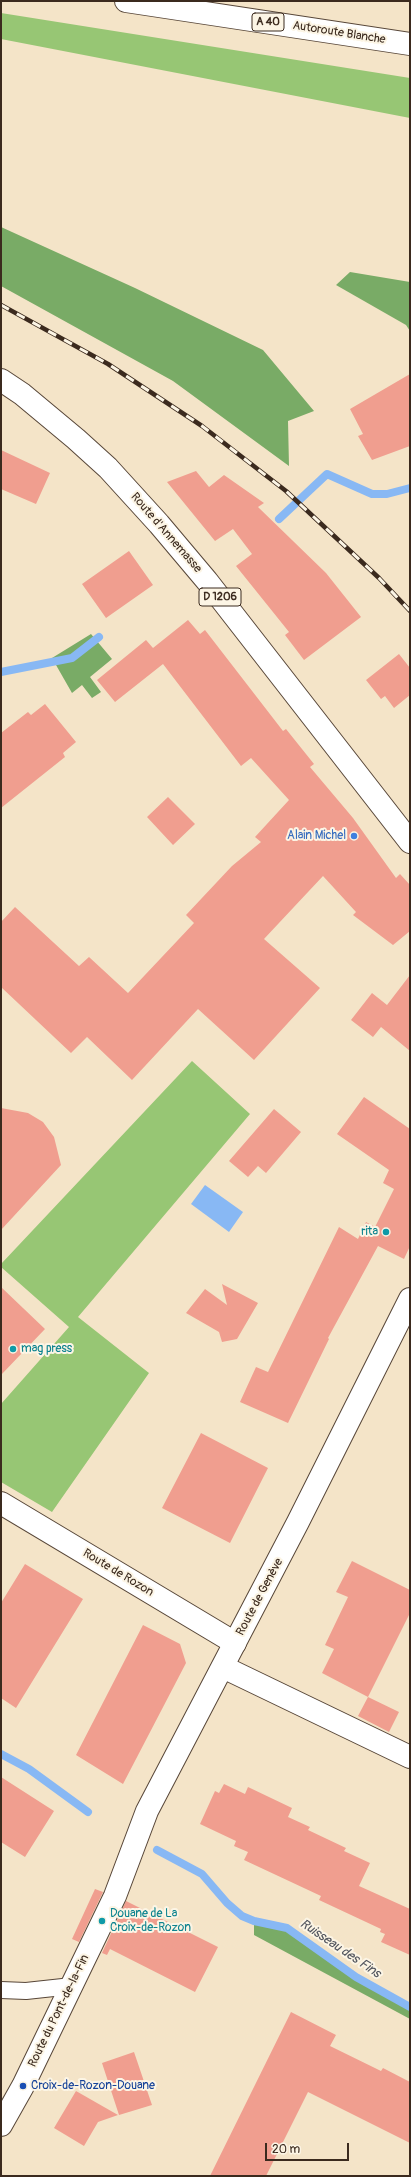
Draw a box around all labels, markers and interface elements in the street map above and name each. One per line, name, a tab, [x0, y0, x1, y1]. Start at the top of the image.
road number: A 40	[252, 13, 284, 31]
street label: Autoroute Blanche	[292, 19, 386, 47]
street label: Route d'Annemasse	[127, 490, 205, 576]
road number: D 1206	[199, 588, 241, 606]
place label: Alain Michel	[287, 829, 346, 843]
marker: Alain Michel	[349, 831, 359, 841]
place label: rita	[361, 1225, 378, 1239]
marker: rita	[381, 1227, 391, 1237]
place label: mag press	[21, 1342, 72, 1356]
marker: mag press	[8, 1344, 18, 1354]
street label: Route de Rozon	[80, 1546, 156, 1600]
street label: Route de Genève	[234, 1556, 286, 1638]
place label: Douane de La Croix-de-Rozon	[110, 1907, 191, 1935]
marker: Douane de La Croix-de-Rozon	[97, 1916, 107, 1926]
water label: Ruisseau des Fins	[297, 1916, 383, 1982]
street label: Route du Pont-de-la-Fin	[25, 1952, 93, 2070]
place label: Croix-de-Rozon-Douane	[31, 2079, 155, 2093]
marker: Croix-de-Rozon-Douane	[18, 2081, 28, 2091]
scale bar	[267, 2135, 351, 2161]
text: 20 m	[272, 2142, 300, 2157]

